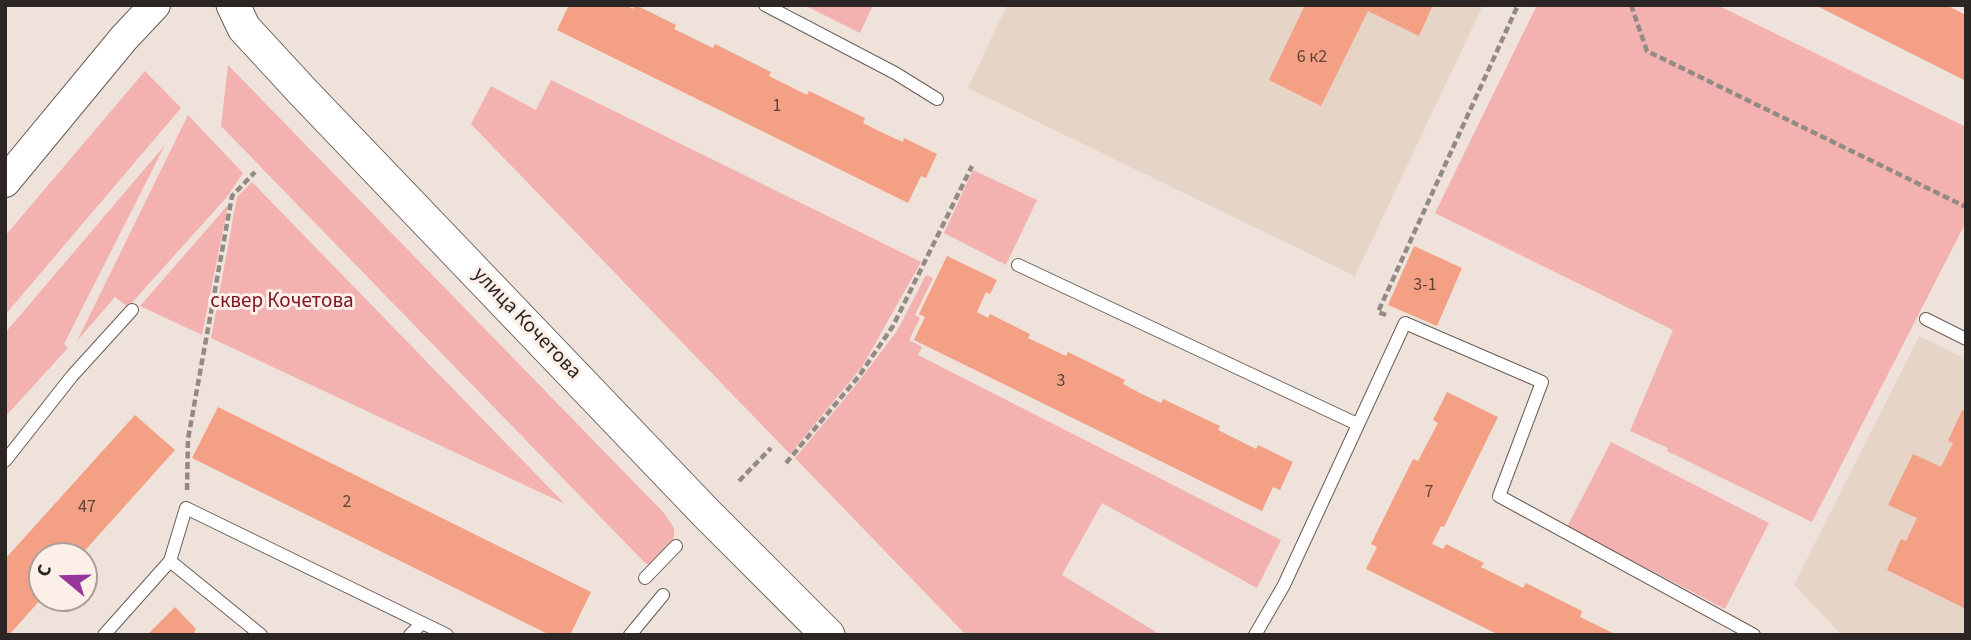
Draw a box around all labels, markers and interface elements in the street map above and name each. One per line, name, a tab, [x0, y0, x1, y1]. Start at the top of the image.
house number: 6 к2	[1297, 47, 1327, 69]
house number: 1	[773, 96, 781, 118]
street label: улица Кочетова	[466, 263, 586, 385]
house number: 3-1	[1413, 275, 1437, 297]
park label: сквер Кочетова	[210, 289, 354, 315]
house number: 3	[1057, 371, 1065, 393]
house number: 7	[1425, 482, 1433, 504]
house number: 2	[343, 492, 351, 514]
house number: 47	[78, 497, 96, 519]
north arrow	[28, 542, 98, 612]
text: С	[30, 561, 59, 580]

